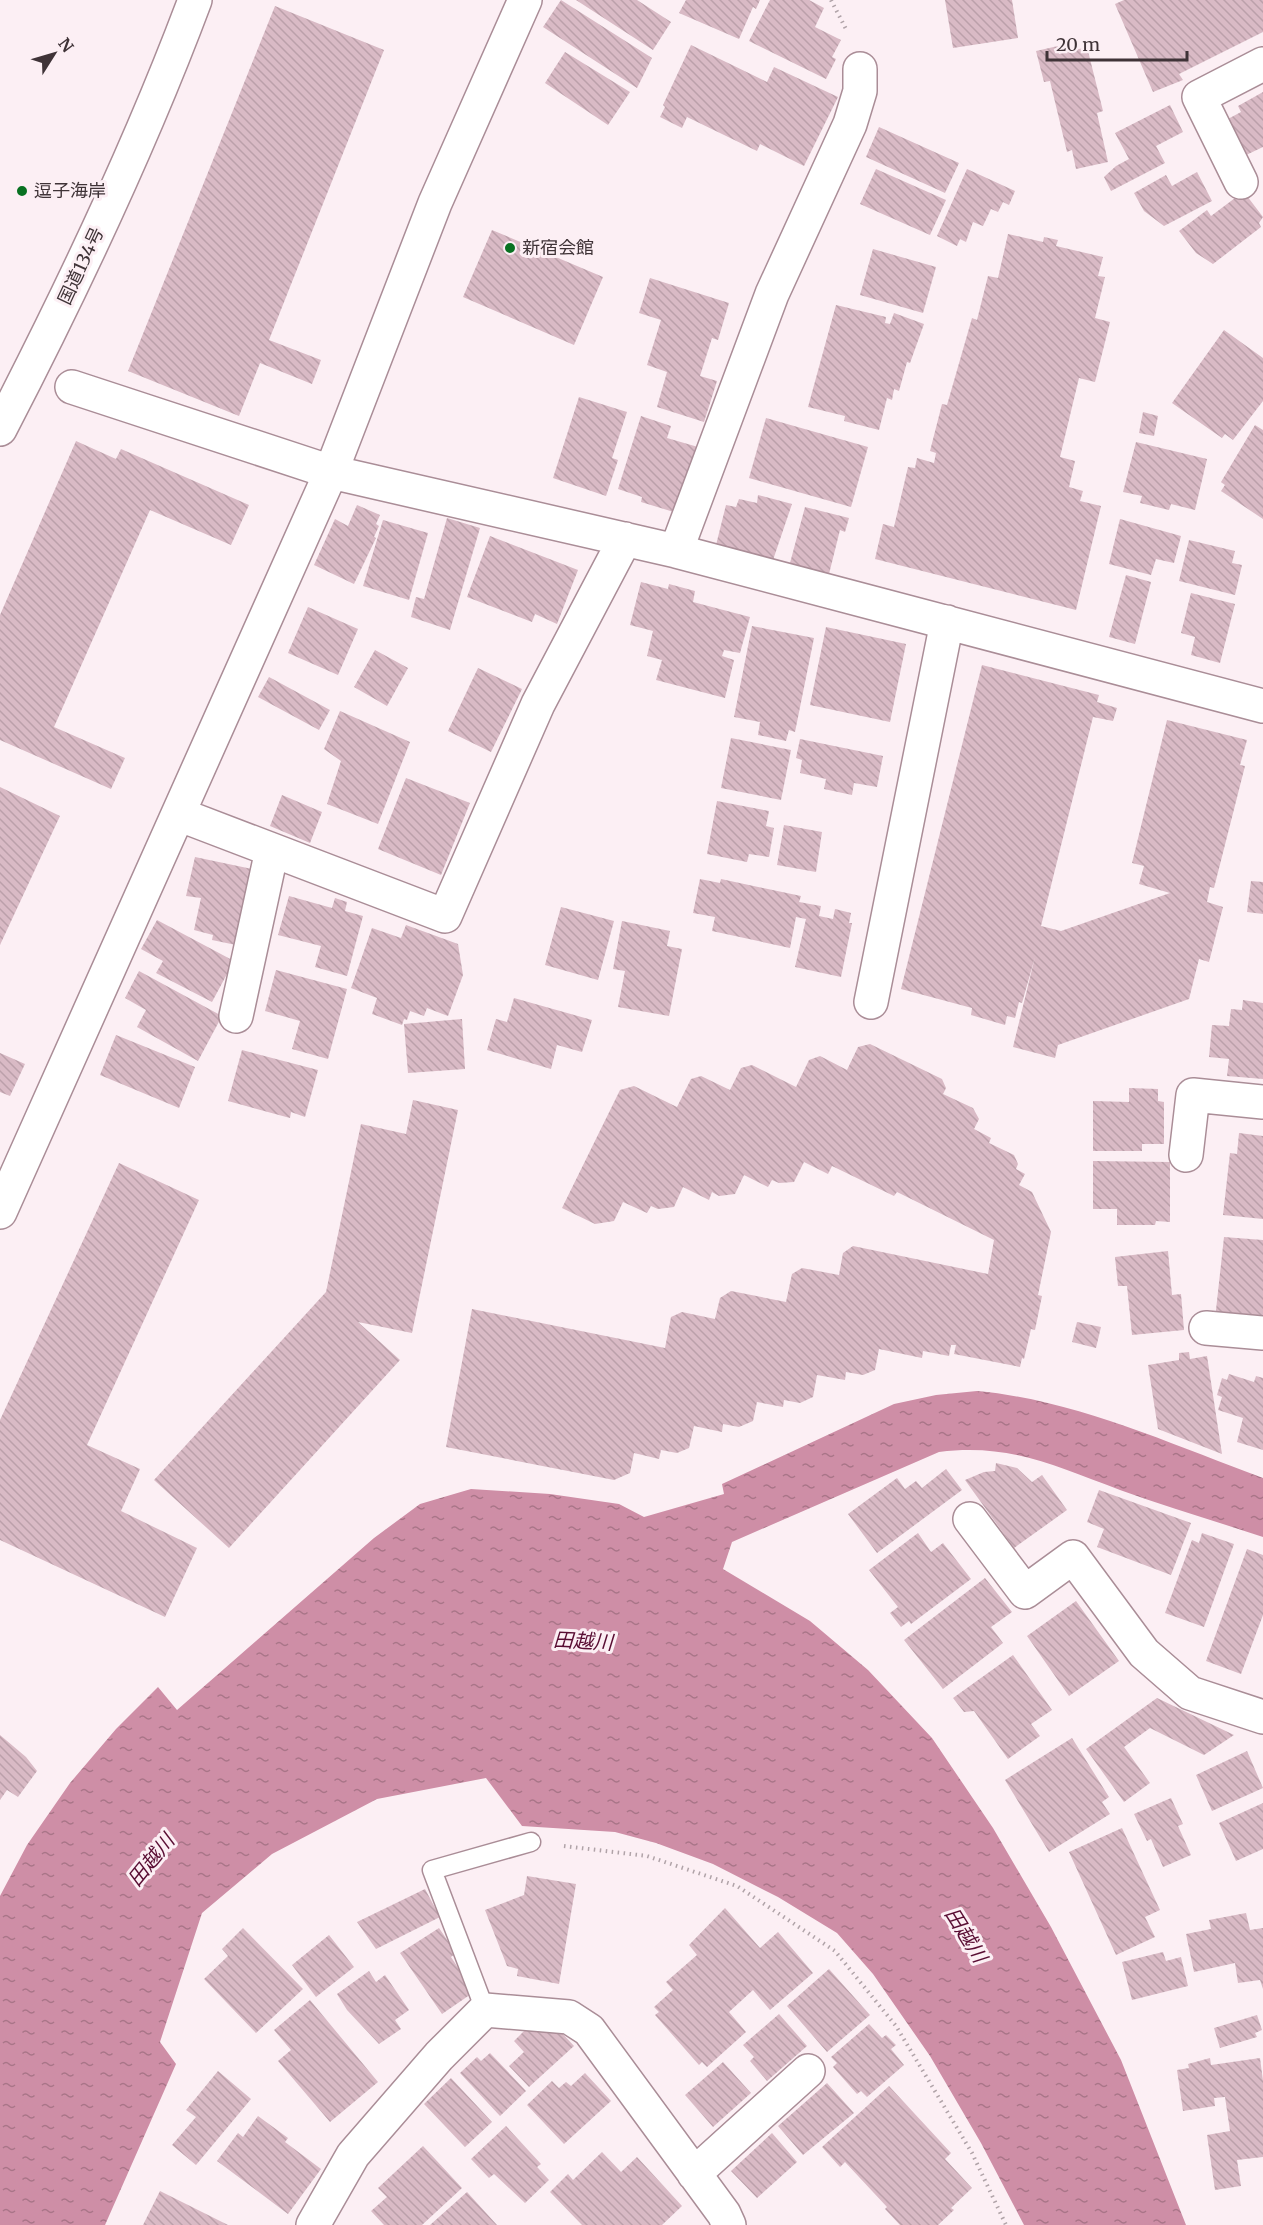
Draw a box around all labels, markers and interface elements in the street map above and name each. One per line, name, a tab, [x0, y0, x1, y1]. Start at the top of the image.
north arrow	[24, 24, 84, 84]
scale bar	[1047, 24, 1186, 62]
text: 20 m	[1056, 33, 1100, 56]
text: N	[54, 34, 78, 56]
place label: 逗子海岸	[34, 179, 106, 202]
marker: 逗子海岸	[15, 184, 29, 198]
street label: 国道134号	[53, 223, 108, 308]
place label: 新宿会館	[522, 236, 594, 259]
marker: 新宿会館	[503, 241, 517, 255]
water label: 田越川	[552, 1626, 616, 1655]
water label: 田越川	[122, 1827, 180, 1891]
water label: 田越川	[940, 1903, 994, 1968]

